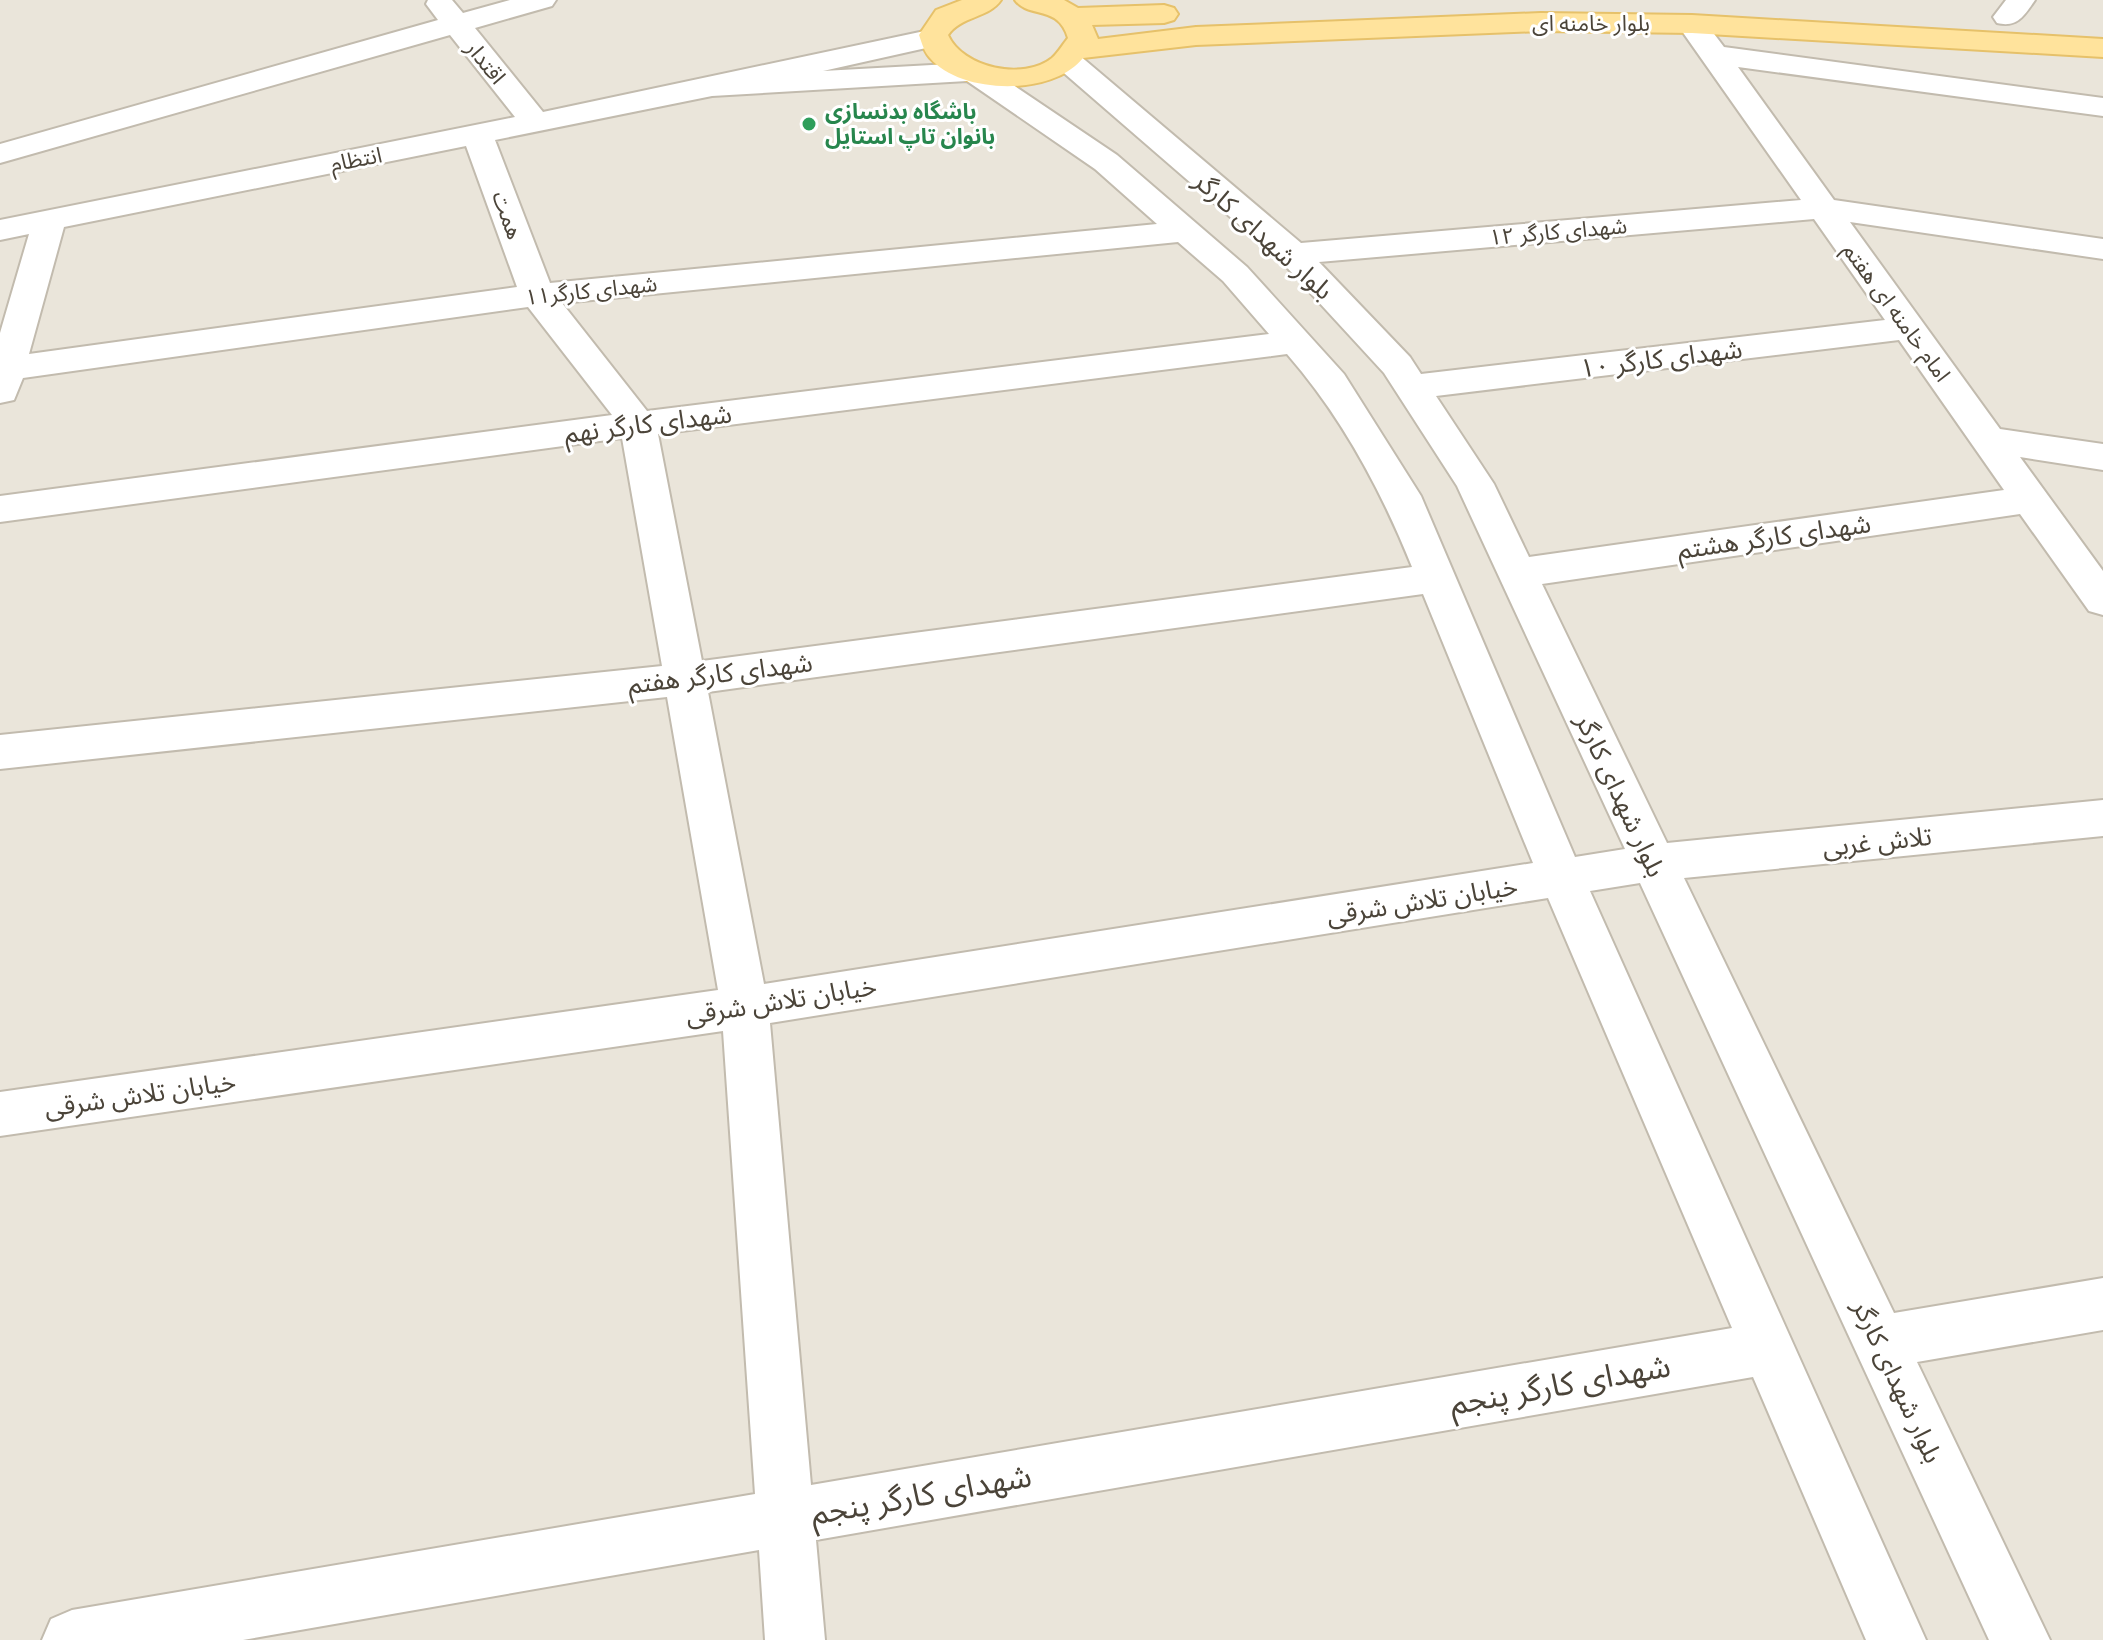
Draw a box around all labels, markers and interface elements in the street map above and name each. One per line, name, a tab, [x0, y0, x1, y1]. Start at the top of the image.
street label: بلوار خامنه ای	[1532, 10, 1650, 37]
street label: اقتدار	[459, 34, 511, 90]
place label: باشگاه بدنسازی بانوان تاپ استایل	[825, 98, 995, 151]
marker: باشگاه بدنسازی بانوان تاپ استایل	[800, 115, 818, 133]
street label: انتظام	[328, 141, 385, 181]
street label: بلوار شهدای کارگر	[1187, 164, 1340, 306]
street label: همت	[487, 187, 529, 243]
street label: شهدای کارگر ۱۲	[1488, 212, 1628, 251]
street label: امام خامنه ای هفتم	[1835, 238, 1956, 389]
street label: شهدای کارگر۱۱	[523, 270, 659, 311]
street label: شهدای کارگر ۱۰	[1578, 333, 1744, 383]
street label: شهدای کارگر نهم	[562, 397, 734, 454]
street label: شهدای کارگر هشتم	[1675, 507, 1873, 570]
street label: شهدای کارگر هفتم	[626, 646, 815, 705]
street label: بلوار شهدای کارگر	[1569, 708, 1672, 882]
street label: تلاش غربی	[1821, 820, 1933, 862]
street label: خیابان تلاش شرقی	[1324, 870, 1520, 930]
street label: خیابان تلاش شرقی	[683, 970, 879, 1030]
street label: خیابان تلاش شرقی	[42, 1065, 238, 1123]
street label: بلوار شهدای کارگر	[1846, 1294, 1949, 1468]
street label: شهدای کارگر پنجم	[1447, 1346, 1674, 1428]
street label: شهدای کارگر پنجم	[808, 1456, 1035, 1538]

